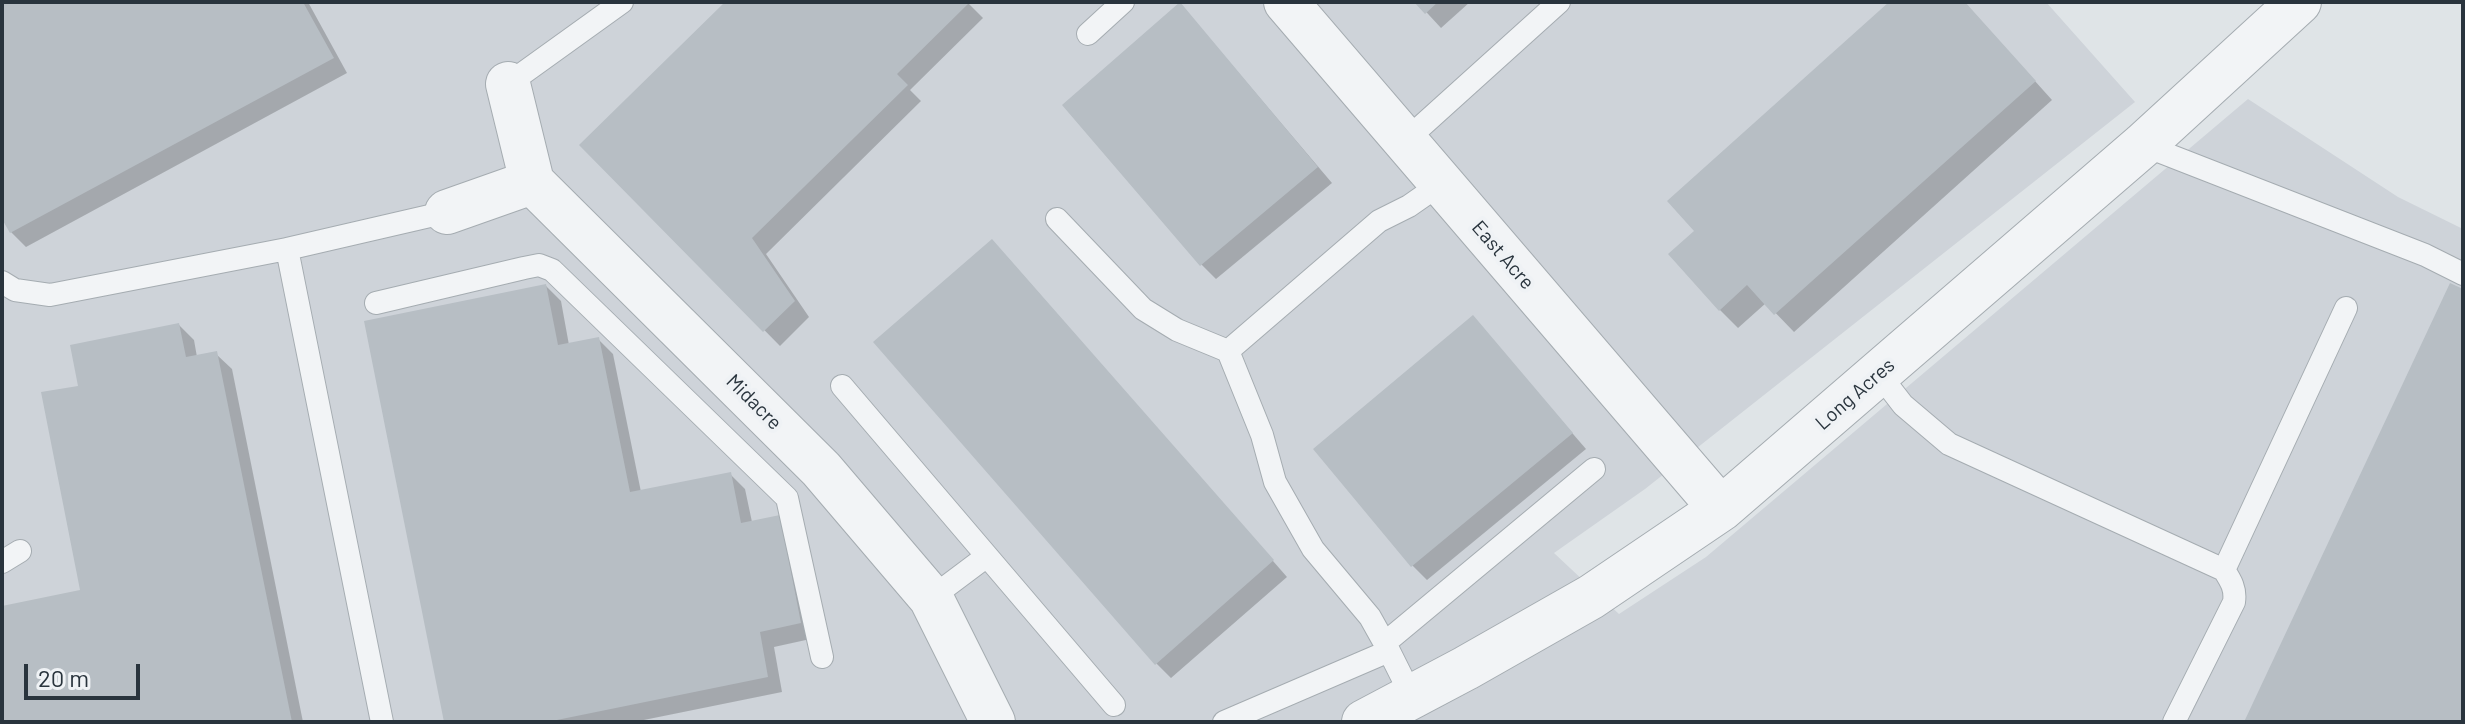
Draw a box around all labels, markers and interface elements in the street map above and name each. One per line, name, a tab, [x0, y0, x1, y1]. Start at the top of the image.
street label: East Acre	[1467, 216, 1539, 294]
street label: Long Acres	[1810, 353, 1900, 435]
street label: Midacre	[721, 369, 787, 435]
scale bar	[28, 648, 144, 698]
text: 20 m	[38, 663, 89, 692]

